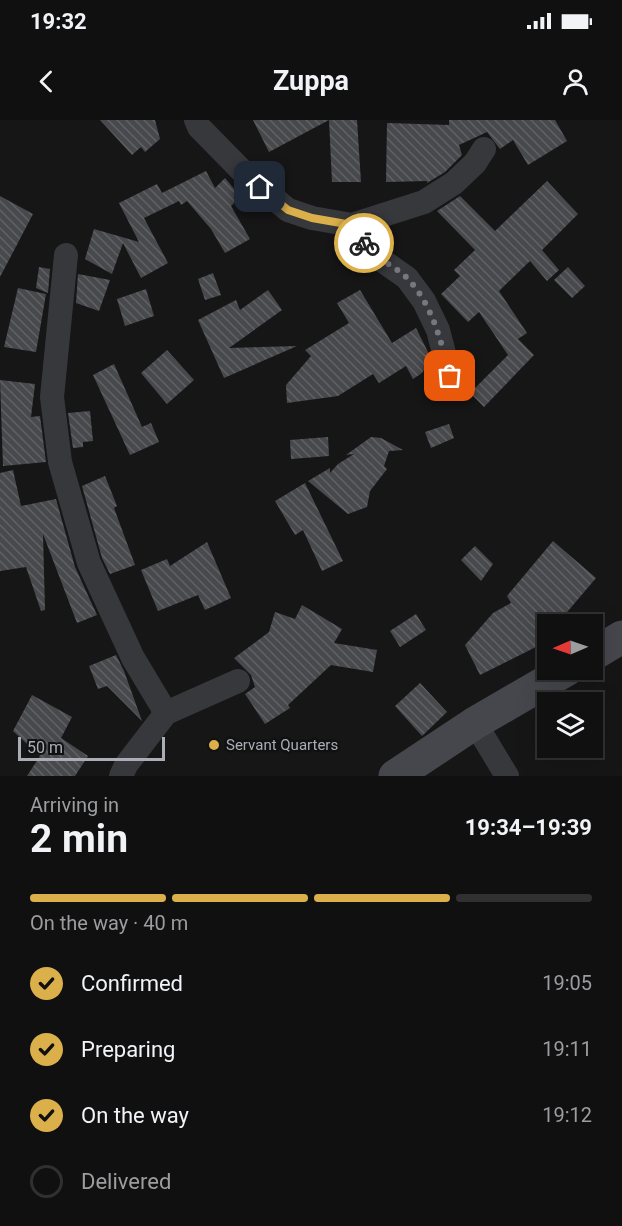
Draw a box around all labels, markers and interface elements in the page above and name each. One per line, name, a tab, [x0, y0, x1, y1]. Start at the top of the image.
text: 19:32	[30, 9, 87, 34]
icon: back	[30, 65, 63, 98]
text: Zuppa	[273, 65, 349, 97]
icon: person	[559, 65, 592, 98]
pin	[234, 161, 285, 212]
icon: home	[243, 170, 276, 203]
courier	[334, 213, 394, 273]
icon: bike	[348, 227, 381, 260]
pin	[424, 350, 475, 401]
icon: bag	[433, 359, 466, 392]
north arrow	[537, 614, 603, 680]
map controls	[537, 614, 603, 758]
button: layers	[537, 692, 603, 758]
scale bar	[18, 734, 165, 762]
place label: Servant Quarters	[226, 736, 338, 754]
text: 50 m	[27, 738, 63, 757]
marker: Servant Quarters	[207, 738, 221, 752]
text: Arriving in	[30, 793, 119, 817]
text: 19:34–19:39	[465, 815, 592, 840]
text: 2 min	[30, 816, 128, 862]
text: On the way · 40 m	[30, 911, 188, 935]
icon: check	[30, 967, 63, 1000]
text: Confirmed	[81, 971, 183, 996]
text: 19:05	[542, 971, 592, 995]
icon: check	[30, 1033, 63, 1066]
text: Preparing	[81, 1037, 175, 1062]
text: 19:11	[542, 1037, 592, 1061]
icon: check	[30, 1099, 63, 1132]
text: On the way	[81, 1103, 189, 1128]
text: 19:12	[542, 1103, 592, 1127]
text: Delivered	[81, 1169, 171, 1194]

